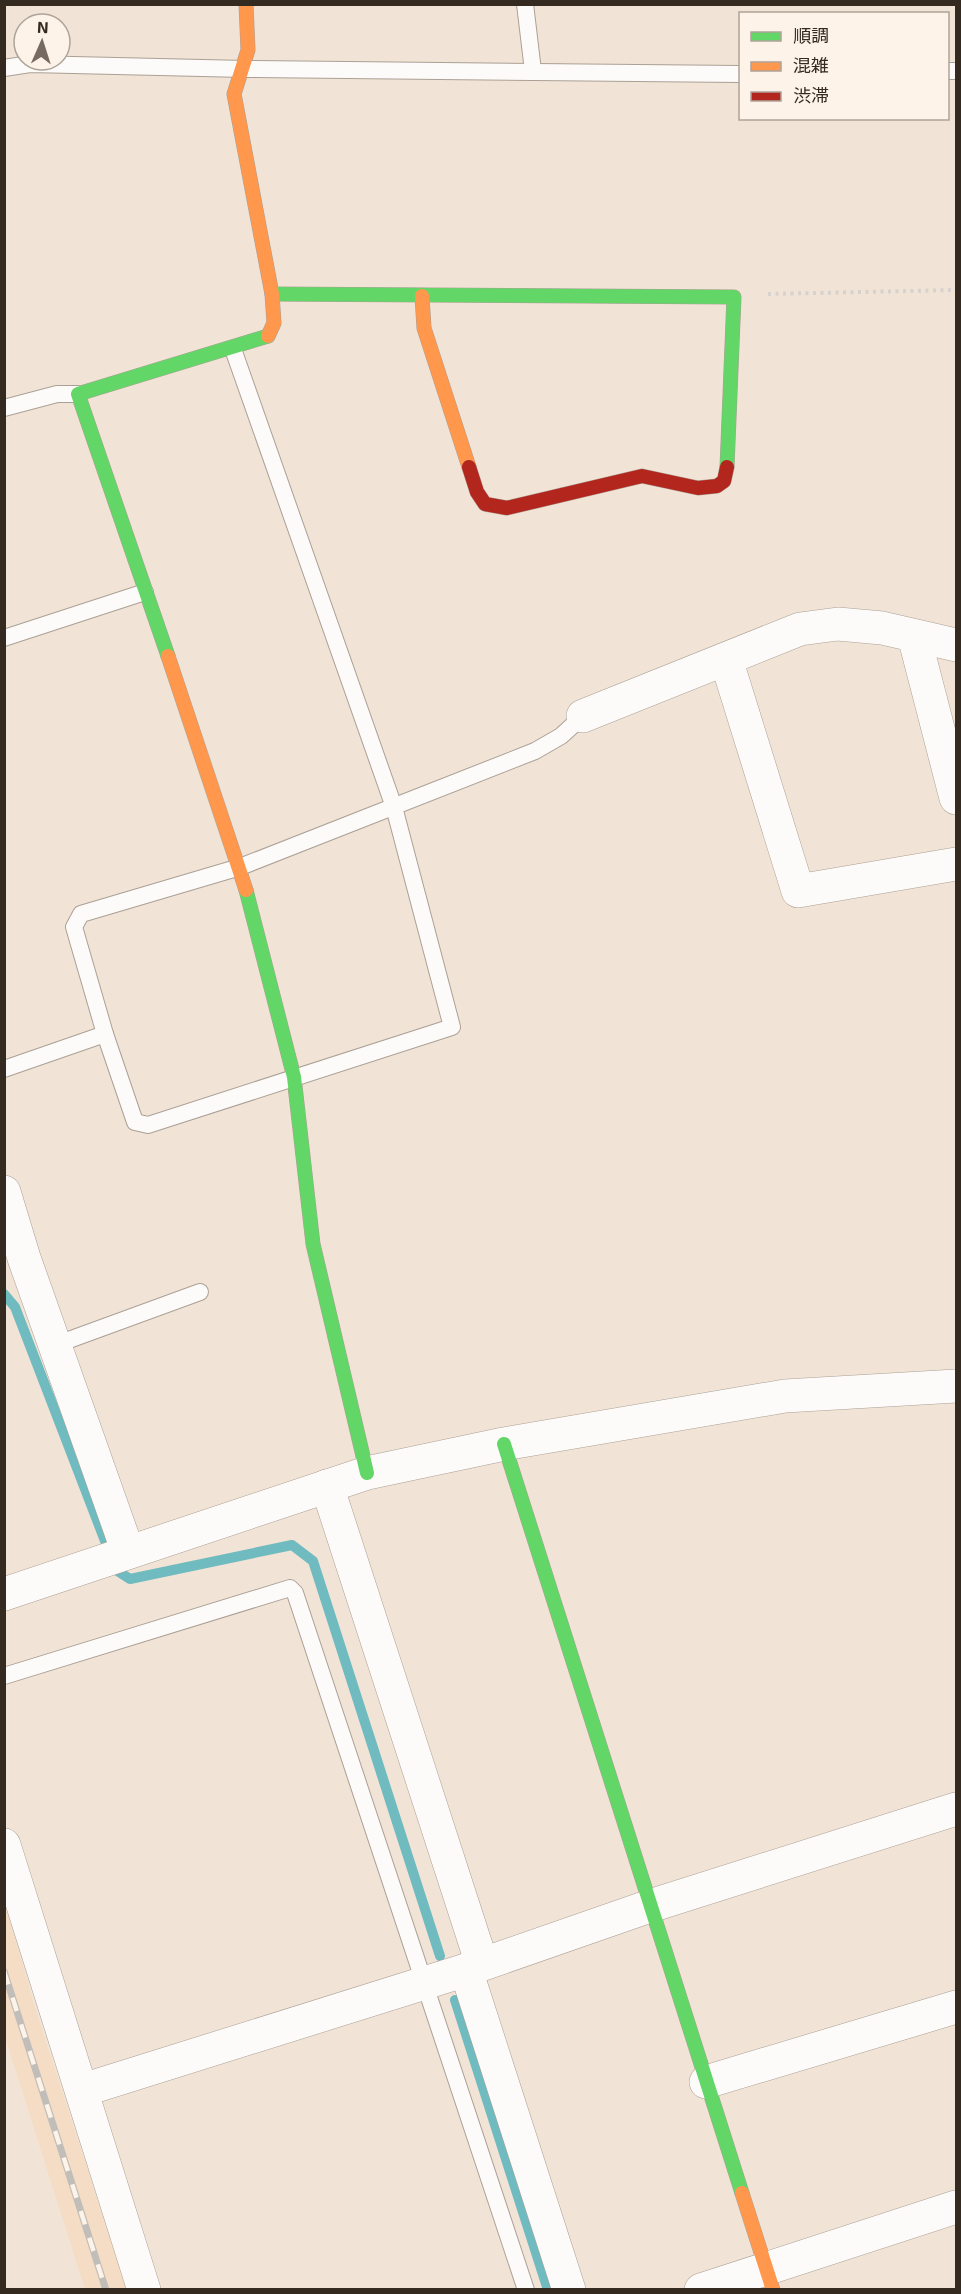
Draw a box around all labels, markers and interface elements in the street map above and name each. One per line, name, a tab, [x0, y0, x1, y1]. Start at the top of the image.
north arrow	[12, 12, 72, 72]
legend	[739, 12, 949, 120]
text: N	[37, 17, 49, 36]
text: 順調	[793, 24, 829, 46]
text: 混雑	[793, 54, 829, 76]
text: 渋滞	[793, 84, 829, 106]

